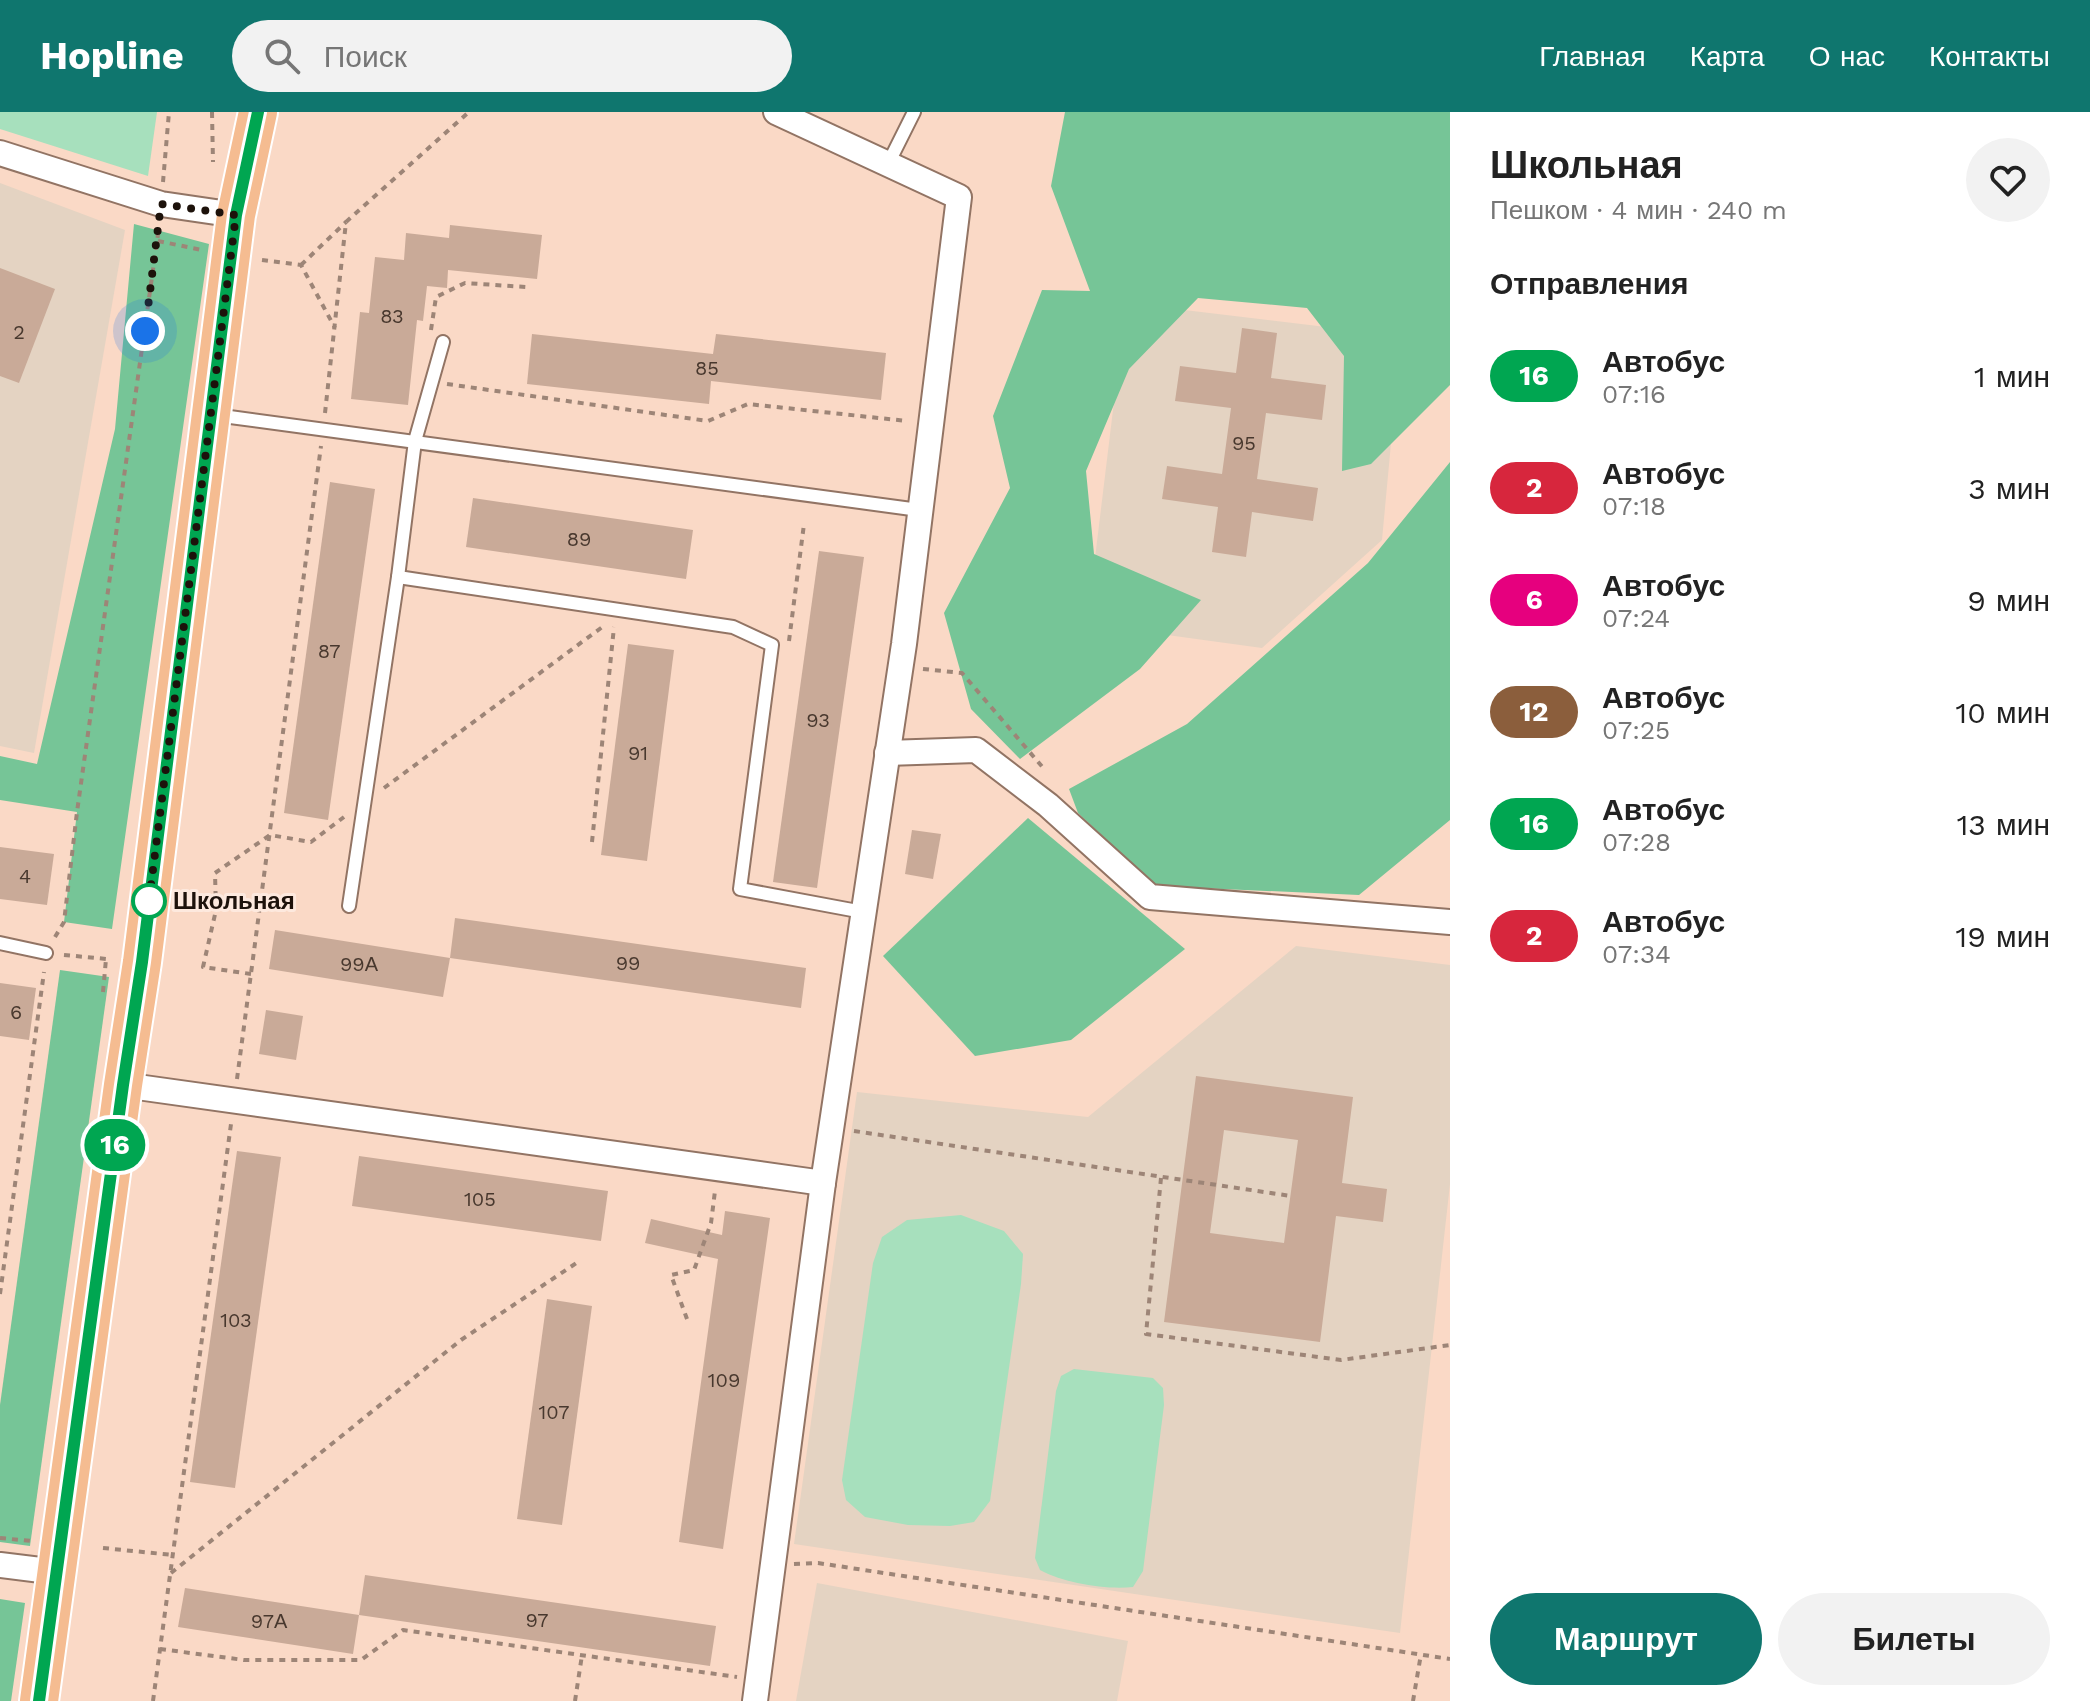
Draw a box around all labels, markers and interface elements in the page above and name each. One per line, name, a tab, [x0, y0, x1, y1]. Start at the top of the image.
search box	[232, 20, 792, 92]
text: Hopline	[40, 34, 184, 78]
icon: search	[260, 34, 304, 78]
text: Поиск	[324, 39, 407, 74]
text: Главная	[1539, 40, 1646, 73]
text: Карта	[1690, 40, 1765, 73]
text: О нас	[1809, 40, 1885, 73]
text: Контакты	[1929, 40, 2050, 73]
button: heart	[1966, 138, 2050, 222]
text: Школьная	[1490, 143, 1683, 187]
text: Пешком · 4 мин · 240 m	[1490, 195, 1787, 225]
text: Отправления	[1490, 266, 1689, 301]
house number: 83	[380, 304, 404, 328]
your location	[125, 311, 165, 351]
house number: 2	[13, 320, 25, 344]
text: Автобус	[1602, 344, 1725, 379]
house number: 85	[695, 356, 719, 380]
text: 16	[1519, 359, 1549, 392]
text: 1 мин	[1974, 359, 2050, 394]
text: 07:16	[1602, 379, 1666, 409]
house number: 95	[1232, 431, 1256, 455]
text: Автобус	[1602, 456, 1725, 491]
text: 2	[1526, 471, 1542, 504]
text: 3 мин	[1968, 471, 2050, 506]
text: 07:18	[1602, 491, 1666, 521]
house number: 89	[567, 527, 591, 551]
text: Автобус	[1602, 568, 1725, 603]
text: 6	[1525, 583, 1543, 616]
text: 9 мин	[1967, 583, 2050, 618]
text: 07:24	[1602, 603, 1670, 633]
house number: 87	[318, 639, 340, 663]
text: Автобус	[1602, 680, 1725, 715]
text: 12	[1520, 695, 1548, 728]
text: 10 мин	[1955, 695, 2050, 730]
house number: 93	[806, 708, 830, 732]
text: 07:25	[1602, 715, 1670, 745]
house number: 91	[628, 741, 648, 765]
text: Автобус	[1602, 792, 1725, 827]
text: 16	[1519, 807, 1549, 840]
text: 13 мин	[1957, 807, 2050, 842]
text: 07:28	[1602, 827, 1671, 857]
house number: 4	[19, 864, 31, 888]
marker: Школьная	[132, 884, 166, 918]
place label: Школьная	[173, 887, 295, 915]
text: Автобус	[1602, 904, 1725, 939]
text: 2	[1526, 919, 1542, 952]
text: 19 мин	[1956, 919, 2050, 954]
text: 07:34	[1602, 939, 1671, 969]
house number: 99	[616, 951, 640, 975]
house number: 99А	[340, 952, 379, 976]
house number: 6	[10, 1000, 22, 1024]
line badge: 16	[79, 1119, 151, 1171]
text: 16	[100, 1128, 130, 1161]
house number: 105	[464, 1187, 496, 1211]
house number: 103	[220, 1308, 252, 1332]
house number: 109	[708, 1368, 740, 1392]
house number: 107	[538, 1400, 570, 1424]
button: Маршрут	[1490, 1593, 1762, 1685]
button: Билеты	[1778, 1593, 2050, 1685]
house number: 97	[525, 1608, 549, 1632]
house number: 97А	[251, 1609, 288, 1633]

